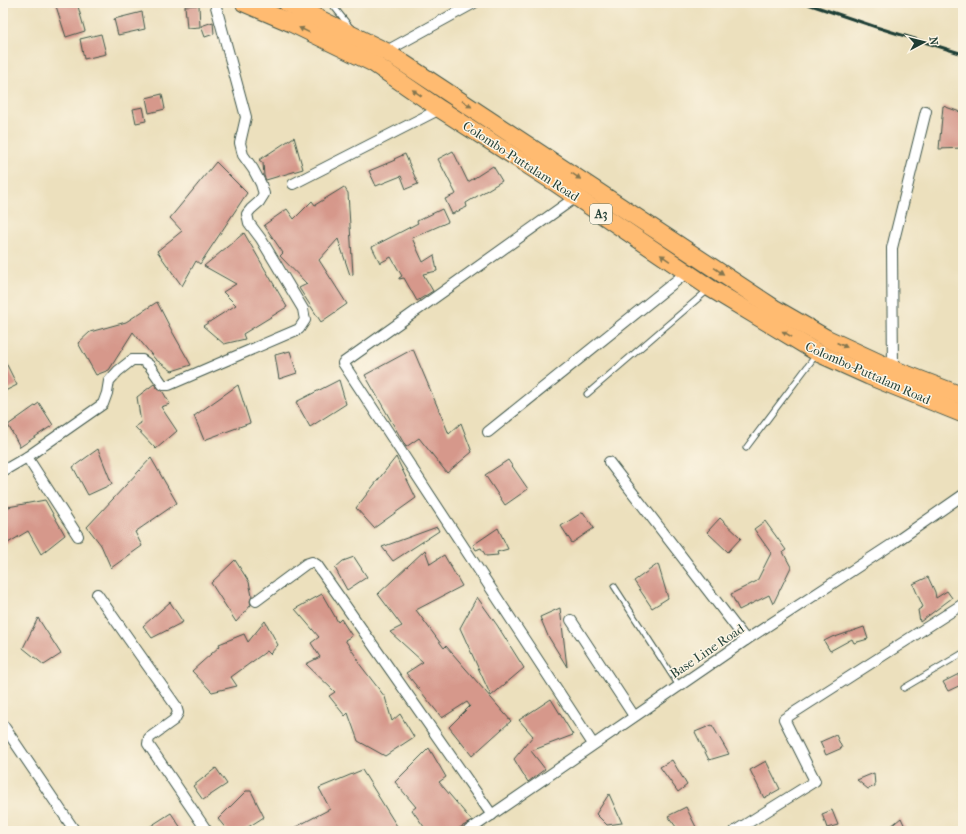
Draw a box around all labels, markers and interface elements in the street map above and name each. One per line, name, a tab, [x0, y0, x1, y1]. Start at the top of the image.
north arrow	[904, 22, 944, 62]
one-way arrow	[298, 26, 310, 33]
text: N	[926, 36, 940, 46]
one-way arrow	[412, 89, 423, 97]
one-way arrow	[461, 101, 473, 108]
street label: Colombo-Puttalam Road	[460, 118, 583, 205]
one-way arrow	[571, 172, 581, 180]
road number: A3	[590, 204, 612, 224]
one-way arrow	[660, 254, 671, 262]
one-way arrow	[714, 267, 724, 275]
one-way arrow	[781, 331, 793, 338]
street label: Colombo-Puttalam Road	[803, 339, 934, 408]
one-way arrow	[837, 342, 848, 348]
street label: Base Line Road	[667, 620, 748, 681]

